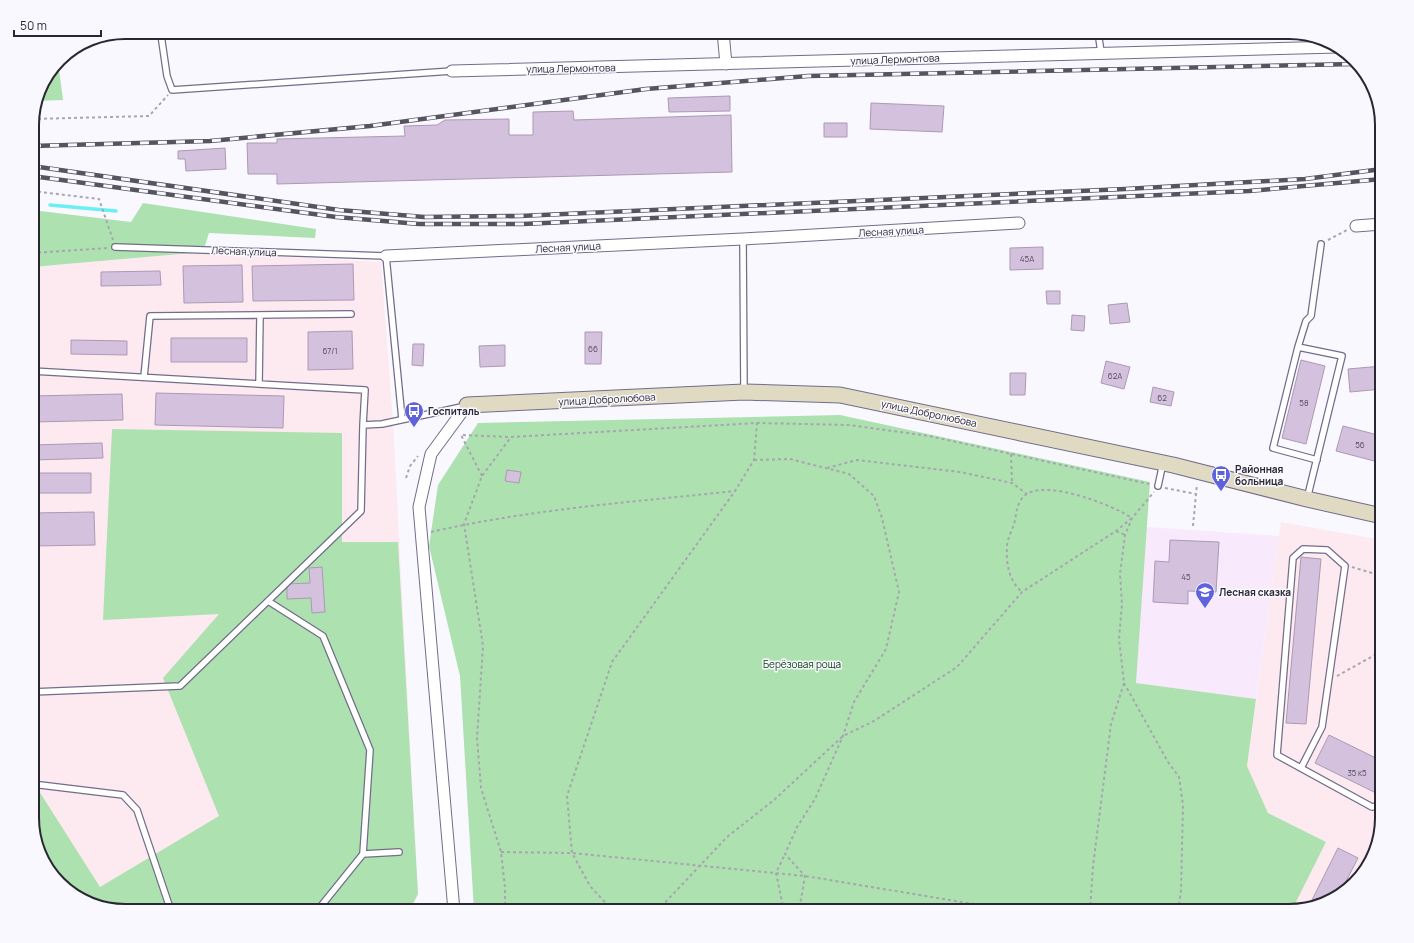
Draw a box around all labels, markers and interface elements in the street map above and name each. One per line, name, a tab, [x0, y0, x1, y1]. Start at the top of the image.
scale bar	[14, 12, 101, 38]
text: 50 m	[20, 17, 47, 34]
street label: улица Лермонтова	[850, 50, 940, 68]
street label: улица Лермонтова	[526, 60, 616, 76]
street label: Лесная улица	[858, 222, 924, 240]
street label: Лесная улица	[535, 238, 601, 256]
street label: Лесная улица	[211, 243, 277, 259]
house number: 45А	[1020, 253, 1034, 264]
house number: 66	[588, 343, 598, 354]
house number: 67/1	[322, 345, 338, 356]
house number: 62А	[1108, 370, 1122, 381]
street label: улица Добролюбова	[558, 389, 656, 409]
house number: 62	[1157, 392, 1167, 403]
street label: улица Добролюбова	[880, 396, 978, 430]
house number: 58	[1299, 397, 1309, 408]
bus stop icon: Госпиталь	[403, 400, 425, 428]
place label: Госпиталь	[428, 404, 480, 418]
house number: 56	[1355, 439, 1365, 450]
place label: Районная больница	[1235, 462, 1284, 488]
bus stop icon: Районная больница	[1210, 464, 1232, 492]
house number: 45	[1181, 571, 1191, 582]
school or university icon: Лесная сказка	[1194, 581, 1216, 609]
place label: Лесная сказка	[1219, 585, 1291, 599]
park label: Берёзовая роща	[763, 657, 841, 671]
house number: 35 к5	[1347, 767, 1367, 778]

